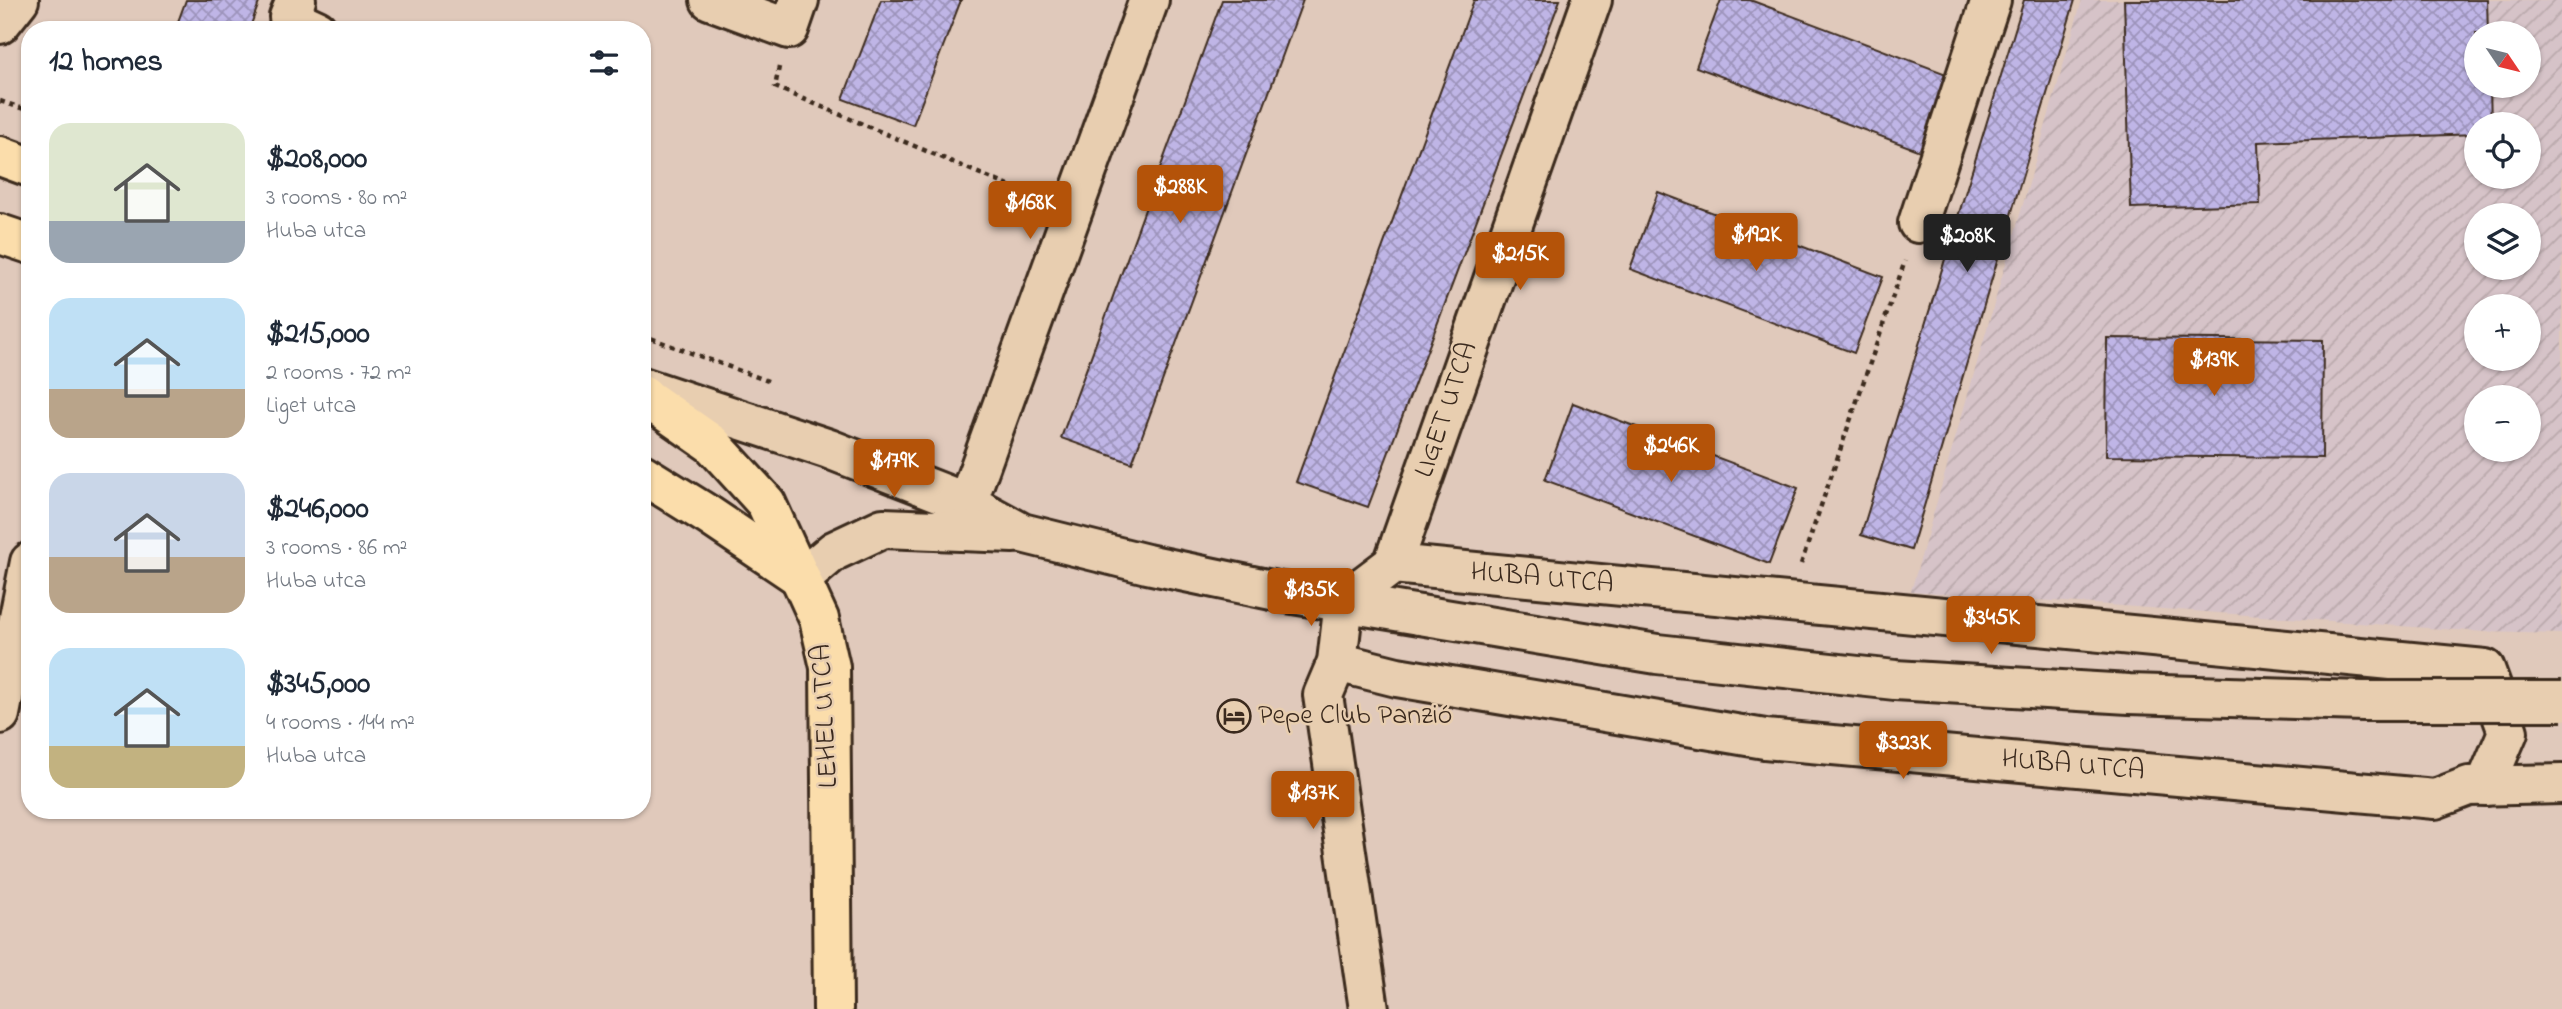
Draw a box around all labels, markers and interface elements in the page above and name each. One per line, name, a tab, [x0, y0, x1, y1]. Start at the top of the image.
north arrow	[2464, 21, 2541, 98]
map controls	[2464, 21, 2541, 462]
text: 12 homes	[49, 41, 163, 85]
icon: filters	[585, 44, 623, 82]
button: locate	[2464, 112, 2541, 189]
text: $208,000	[266, 138, 367, 182]
icon: home	[105, 151, 189, 235]
pin: $288K	[1131, 166, 1229, 225]
text: $288K	[1153, 171, 1207, 204]
text: 3 rooms · 80 m²	[266, 182, 407, 215]
pin: $168K	[981, 182, 1079, 241]
text: $168K	[1004, 187, 1056, 220]
button: layers	[2464, 203, 2541, 280]
pin: $192K	[1707, 214, 1805, 273]
text: Huba utca	[266, 215, 366, 248]
pin: $208K	[1918, 215, 2016, 274]
text: $192K	[1731, 219, 1781, 252]
text: $208K	[1939, 220, 1995, 253]
pin: $215K	[1471, 232, 1569, 292]
text: $215K	[1492, 238, 1548, 271]
button: +	[2464, 294, 2541, 371]
text: $215,000	[266, 313, 370, 357]
icon: home	[105, 326, 189, 410]
street label: LIGET UTCA	[1405, 337, 1489, 483]
pin: $139K	[2165, 338, 2263, 398]
text: $139K	[2190, 344, 2238, 377]
text: 2 rooms · 72 m²	[266, 357, 412, 390]
button: −	[2464, 385, 2541, 462]
text: Liget utca	[266, 390, 356, 423]
pin: $246K	[1622, 424, 1720, 484]
text: $246K	[1643, 430, 1699, 463]
pin: $179K	[845, 440, 943, 499]
text: $179K	[870, 445, 918, 478]
text: $246,000	[266, 488, 369, 532]
icon: home	[105, 501, 189, 585]
text: 3 rooms · 86 m²	[266, 532, 407, 565]
street label: HUBA UTCA	[1469, 552, 1615, 606]
text: Huba utca	[266, 565, 366, 598]
pin: $135K	[1262, 568, 1360, 628]
text: $135K	[1283, 574, 1339, 607]
pin: $345K	[1942, 596, 2040, 656]
text: $345K	[1962, 602, 2020, 635]
street label: LEHEL UTCA	[802, 643, 850, 789]
text: $345,000	[266, 663, 370, 707]
icon: home	[105, 676, 189, 760]
place label: Pepe Club Panzió	[1258, 696, 1452, 737]
hotel icon: Pepe Club Panzió	[1215, 697, 1253, 735]
text: 4 rooms · 144 m²	[266, 707, 415, 740]
pin: $323K	[1854, 722, 1952, 781]
text: $323K	[1875, 727, 1931, 760]
street label: HUBA UTCA	[2000, 739, 2146, 793]
text: Huba utca	[266, 740, 366, 773]
pin: $137K	[1264, 772, 1362, 831]
text: $137K	[1287, 777, 1339, 810]

